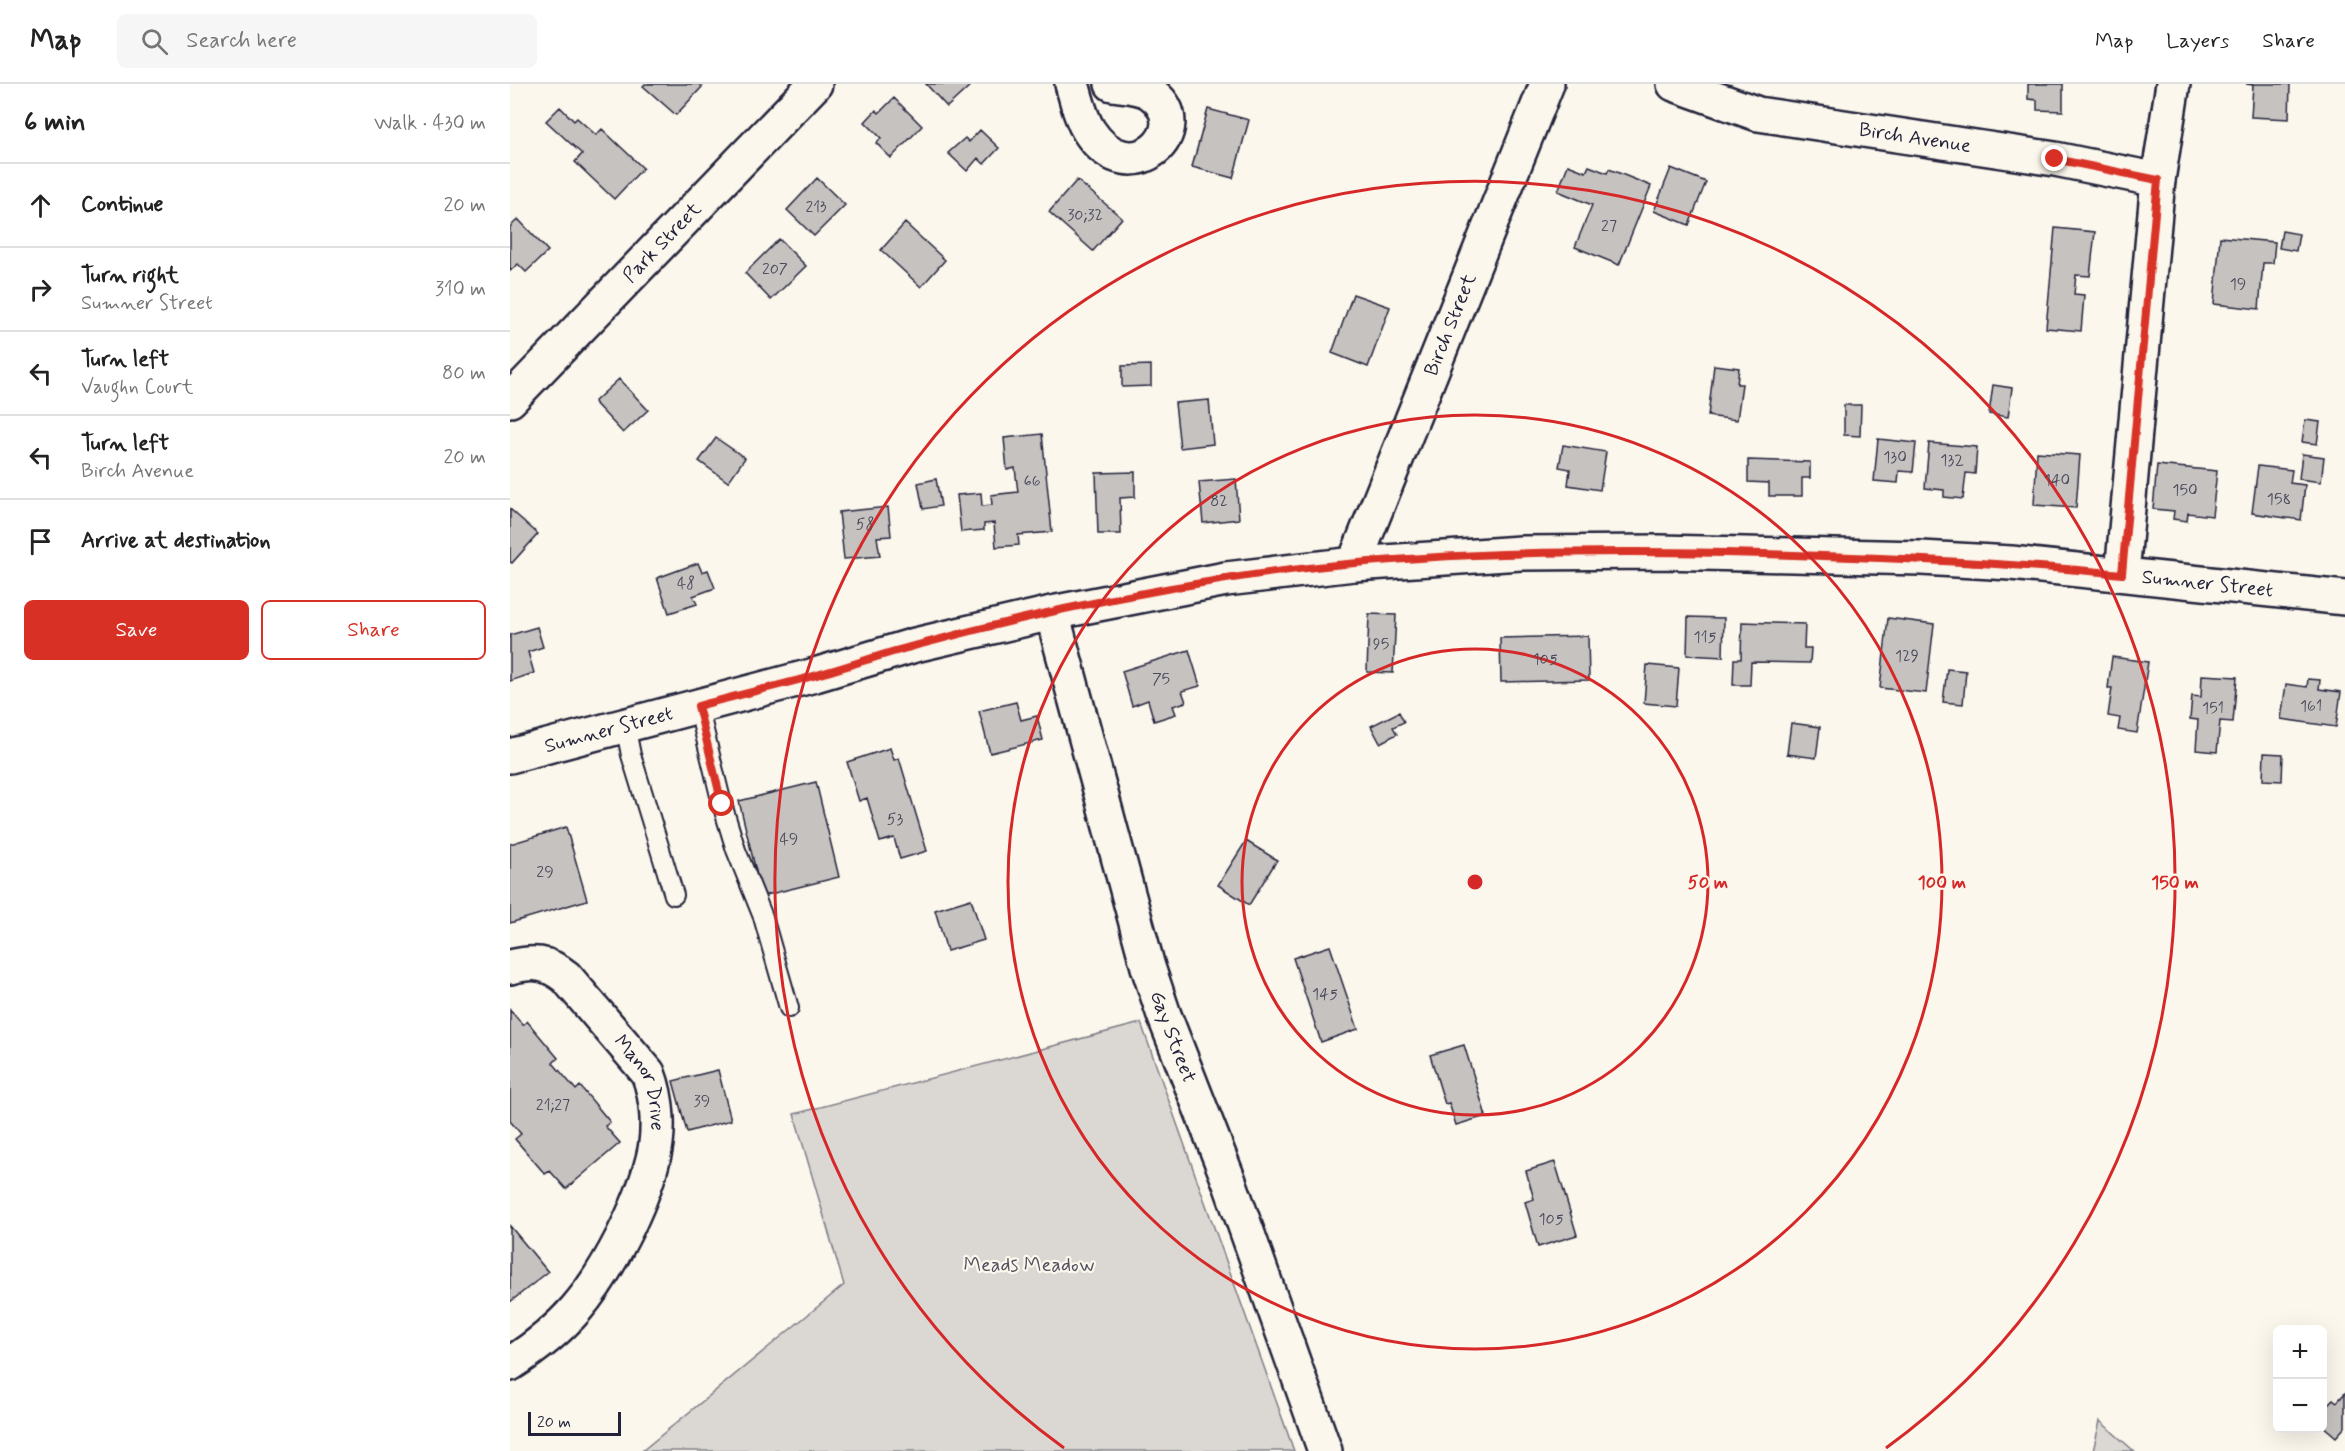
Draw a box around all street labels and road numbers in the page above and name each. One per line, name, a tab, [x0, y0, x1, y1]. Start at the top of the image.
street label: Birch Avenue	[1857, 116, 1973, 160]
street label: Park Street	[617, 196, 708, 289]
street label: Birch Street	[1418, 269, 1483, 380]
street label: Sumner Street	[2141, 563, 2274, 604]
street label: Sumner Street	[541, 700, 676, 760]
street label: Gay Street	[1143, 987, 1203, 1087]
street label: Manor Drive	[607, 1029, 671, 1131]

